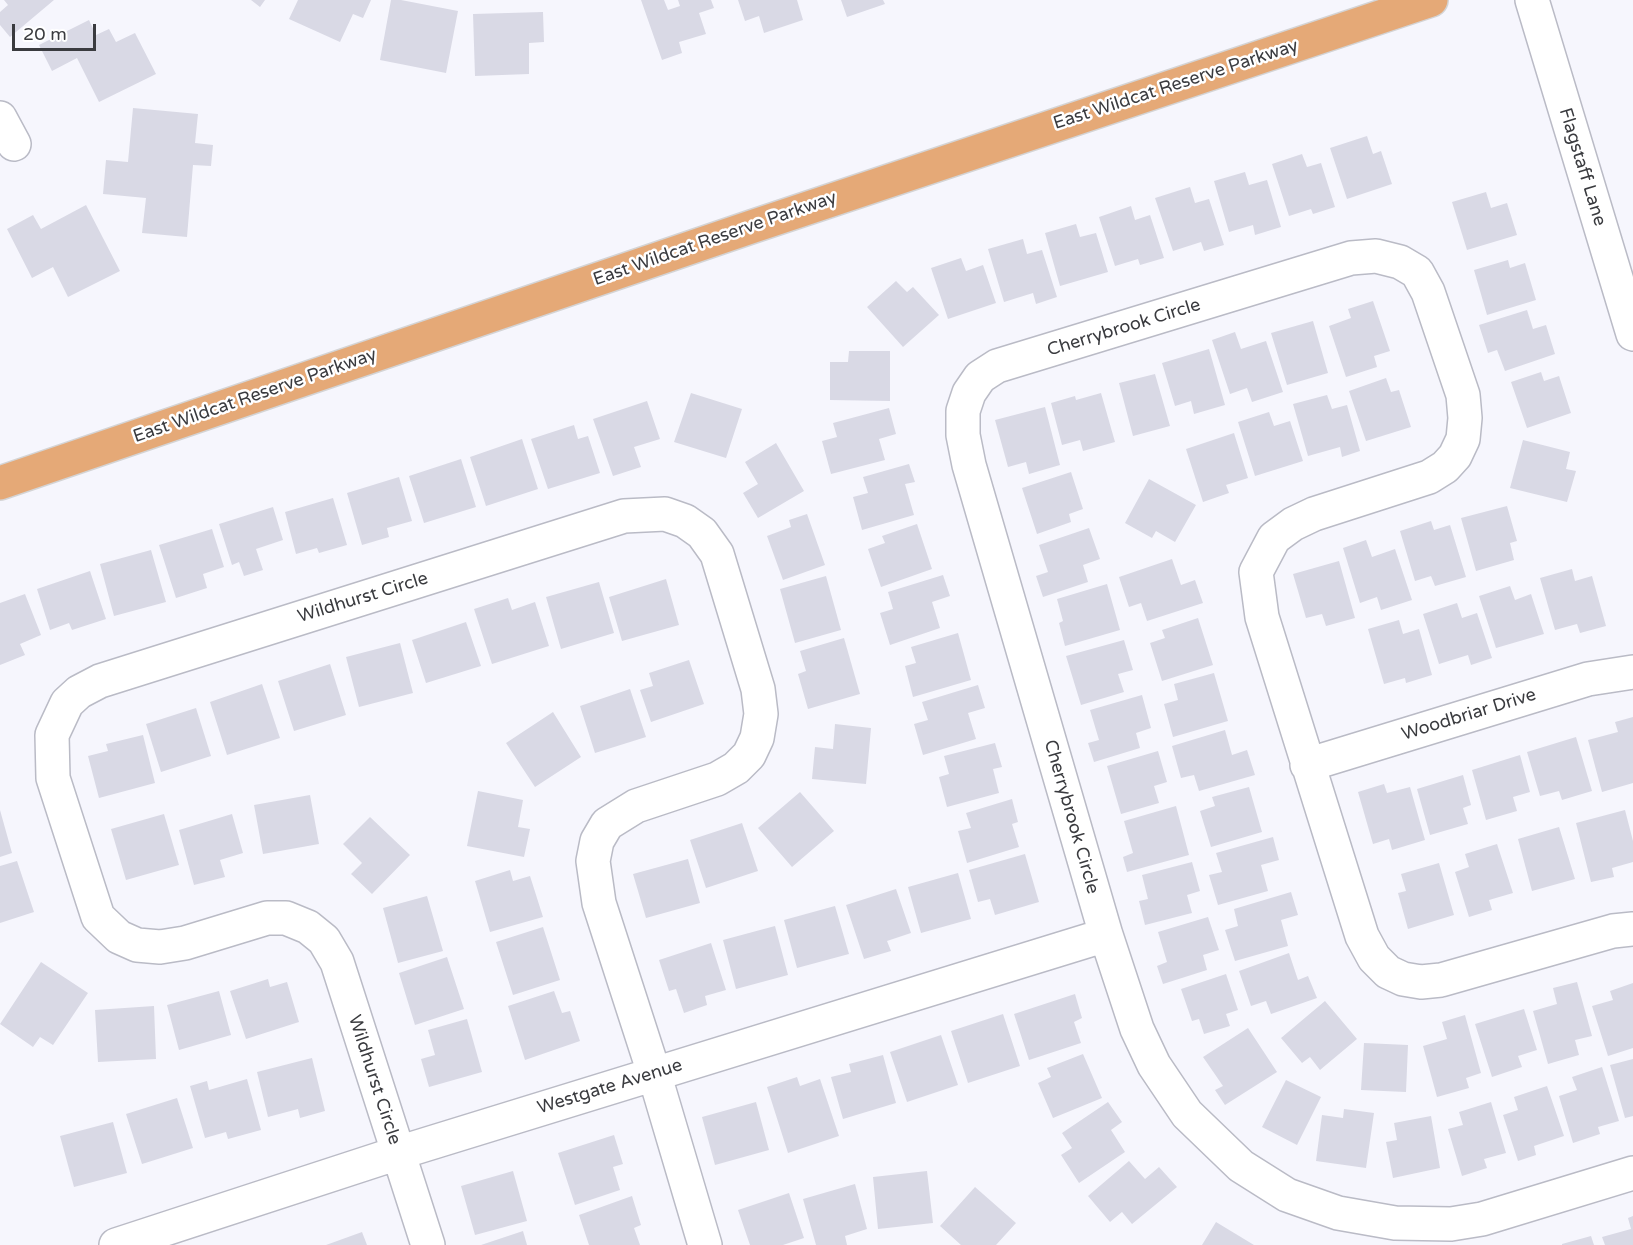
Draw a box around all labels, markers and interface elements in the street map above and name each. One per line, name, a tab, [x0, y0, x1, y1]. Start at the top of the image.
scale bar	[15, 12, 99, 50]
text: 20 m	[23, 23, 67, 45]
street label: East Wildcat Reserve Parkway	[1051, 35, 1301, 135]
street label: Flagstaff Lane	[1554, 105, 1610, 229]
street label: East Wildcat Reserve Parkway	[590, 187, 840, 291]
street label: Cherrybrook Circle	[1045, 294, 1203, 362]
street label: East Wildcat Reserve Parkway	[130, 344, 380, 448]
street label: Wildhurst Circle	[295, 568, 431, 628]
street label: Woodbriar Drive	[1399, 684, 1539, 746]
street label: Cherrybrook Circle	[1039, 737, 1103, 897]
street label: Wildhurst Circle	[343, 1012, 405, 1148]
street label: Westgate Avenue	[535, 1055, 685, 1119]

